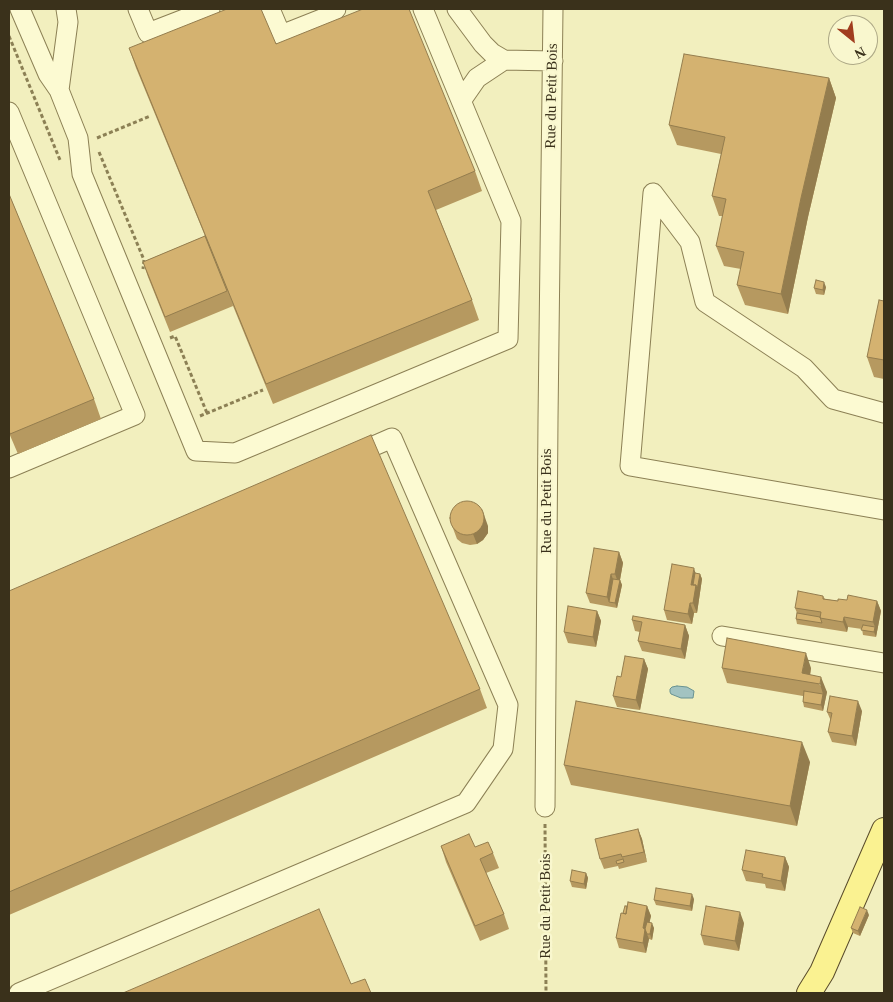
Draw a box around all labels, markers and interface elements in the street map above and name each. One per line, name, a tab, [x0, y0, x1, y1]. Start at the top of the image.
north arrow	[828, 15, 878, 65]
street label: Rue du Petit Bois	[542, 43, 562, 149]
text: N	[852, 44, 868, 62]
street label: Rue du Petit Bois	[538, 448, 556, 554]
street label: Rue du Petit Bois	[537, 853, 555, 959]

